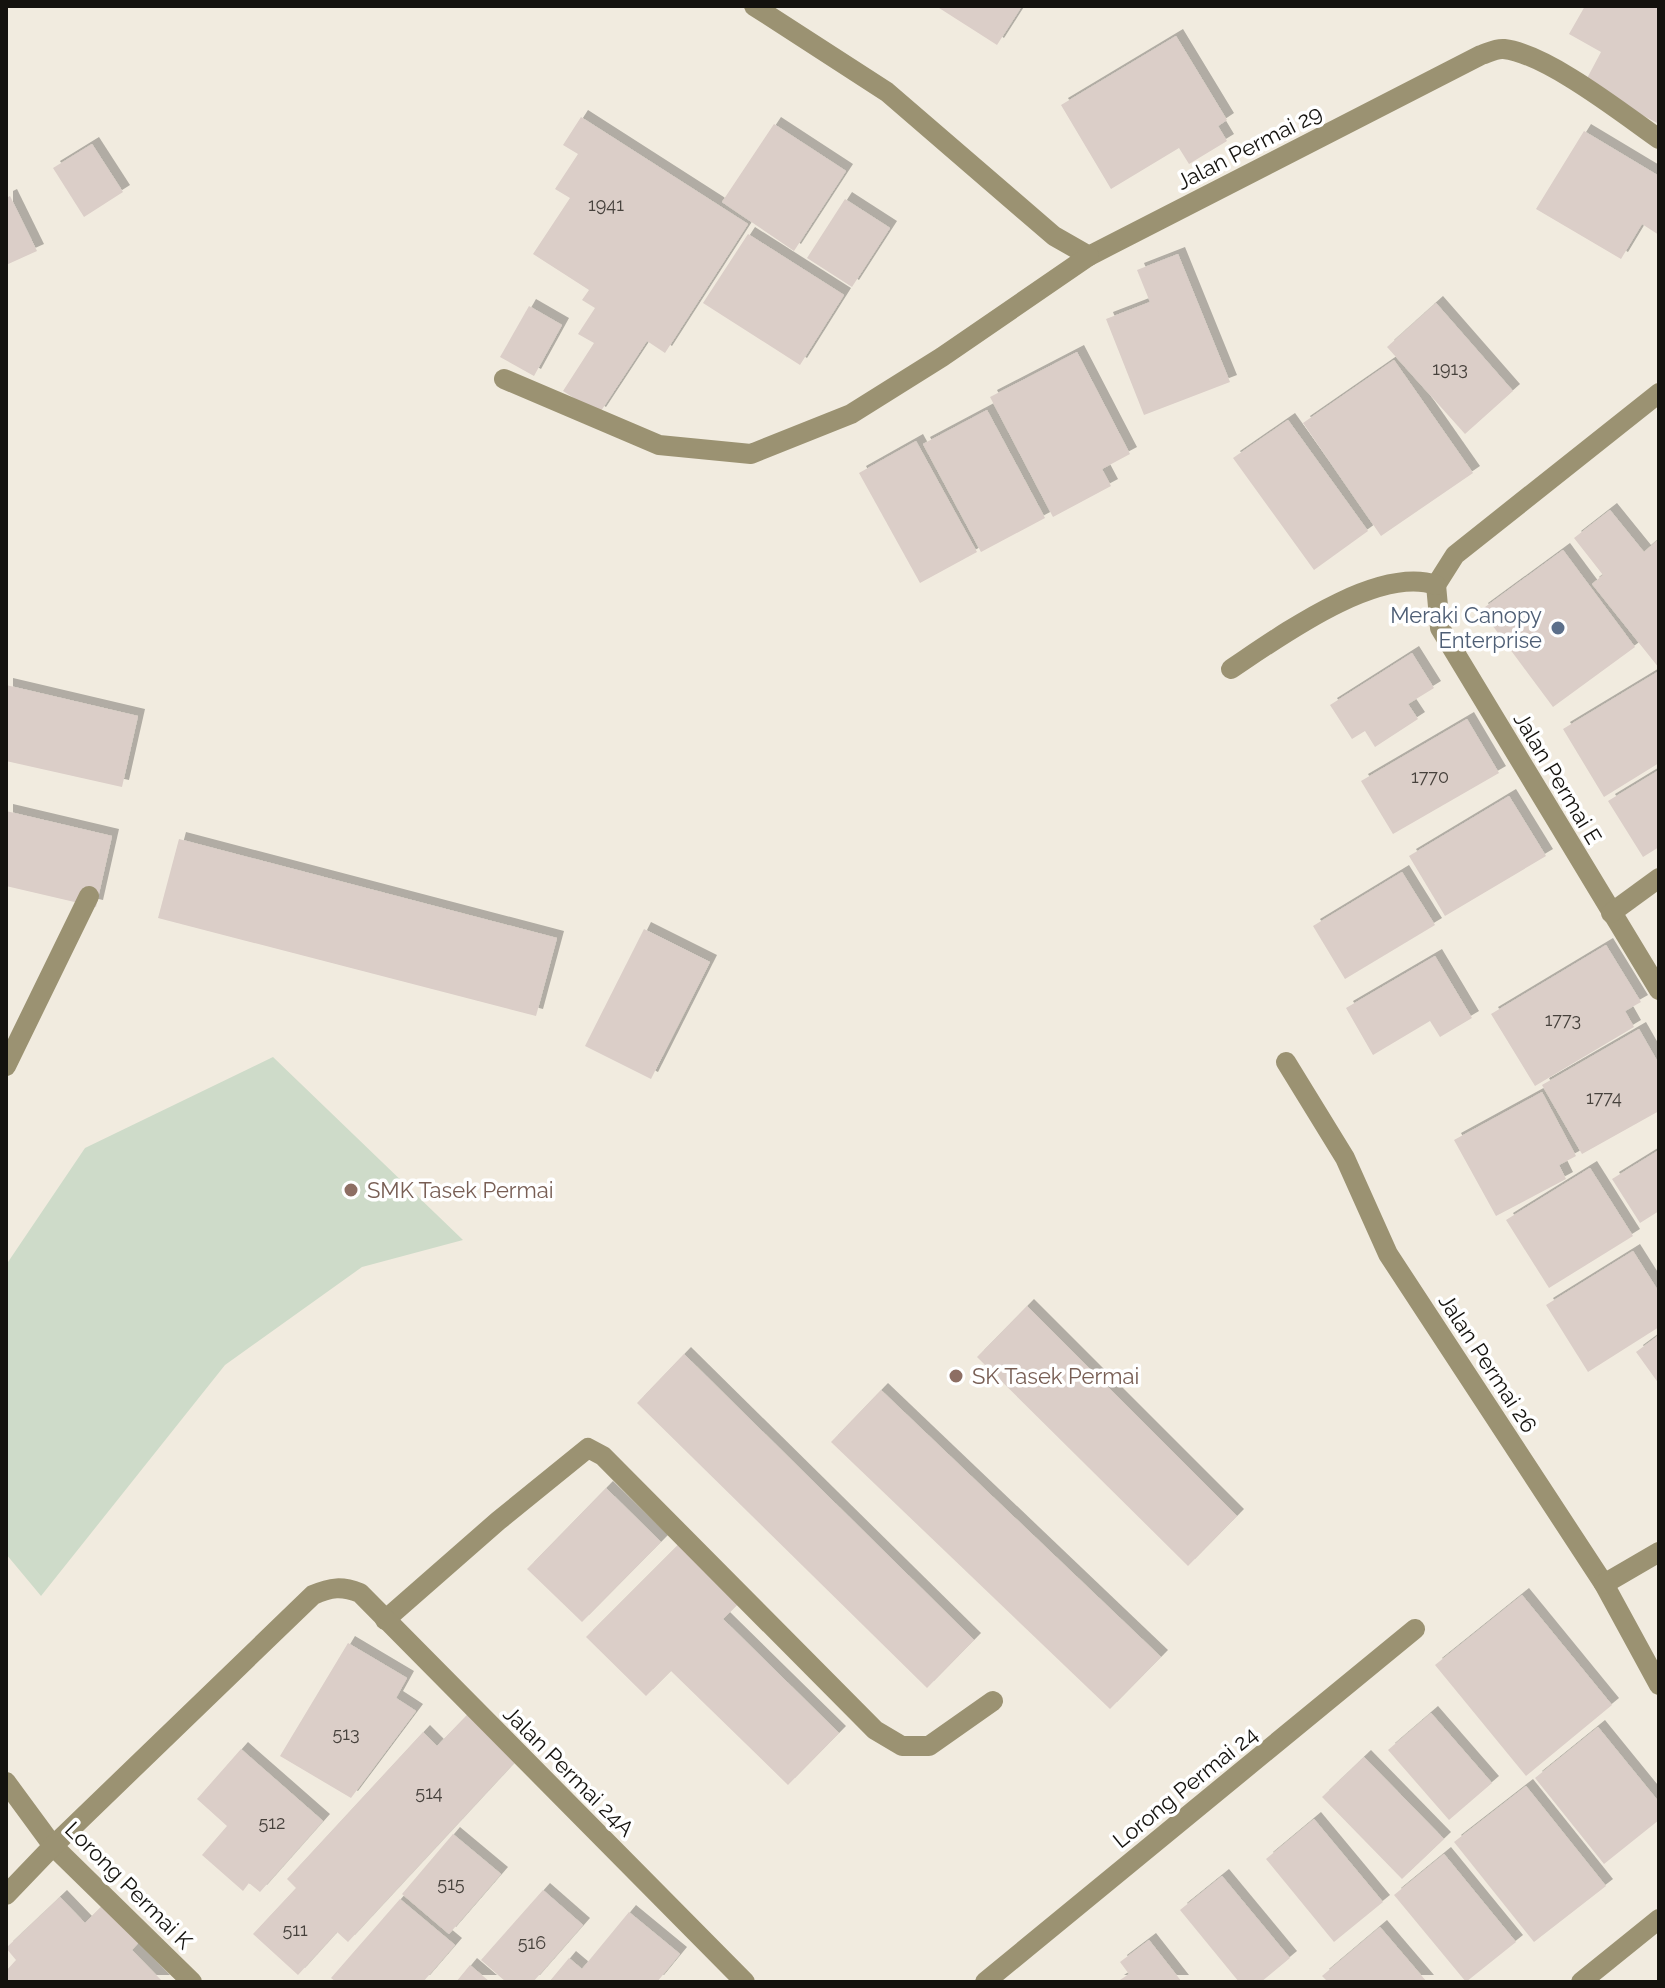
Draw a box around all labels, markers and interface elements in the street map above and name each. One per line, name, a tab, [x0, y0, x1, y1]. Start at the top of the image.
street label: Jalan Permai 29	[1172, 99, 1326, 195]
house number: 1941	[588, 194, 624, 215]
house number: 1913	[1432, 358, 1468, 379]
place label: Meraki Canopy Enterprise	[1390, 602, 1542, 653]
marker: Meraki Canopy Enterprise	[1549, 619, 1567, 637]
street label: Jalan Permai E	[1509, 707, 1607, 849]
house number: 1770	[1411, 766, 1449, 787]
house number: 1773	[1545, 1009, 1581, 1030]
house number: 1774	[1586, 1087, 1622, 1108]
place label: SMK Tasek Permai	[367, 1177, 554, 1203]
marker: SMK Tasek Permai	[342, 1181, 360, 1199]
street label: Jalan Permai 26	[1433, 1289, 1543, 1437]
place label: SK Tasek Permai	[972, 1363, 1139, 1389]
marker: SK Tasek Permai	[947, 1367, 965, 1385]
street label: Jalan Permai 24A	[498, 1700, 640, 1842]
street label: Lorong Permai 24	[1108, 1721, 1262, 1853]
house number: 513	[332, 1723, 360, 1744]
house number: 514	[415, 1782, 443, 1803]
house number: 512	[259, 1812, 285, 1833]
street label: Lorong Permai K	[60, 1816, 199, 1955]
house number: 515	[437, 1873, 465, 1894]
house number: 511	[282, 1919, 308, 1940]
house number: 516	[518, 1932, 546, 1953]

